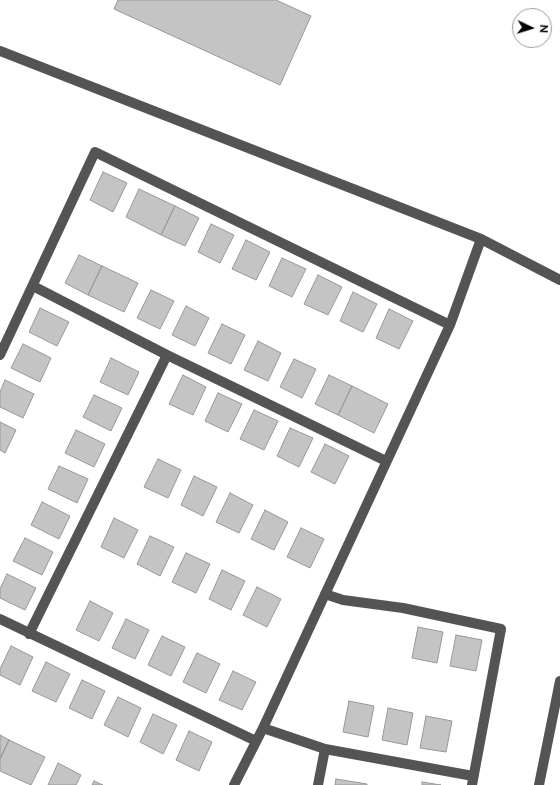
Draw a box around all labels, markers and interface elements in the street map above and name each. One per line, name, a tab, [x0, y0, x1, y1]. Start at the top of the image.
north arrow	[512, 8, 552, 48]
text: N	[537, 24, 550, 33]

